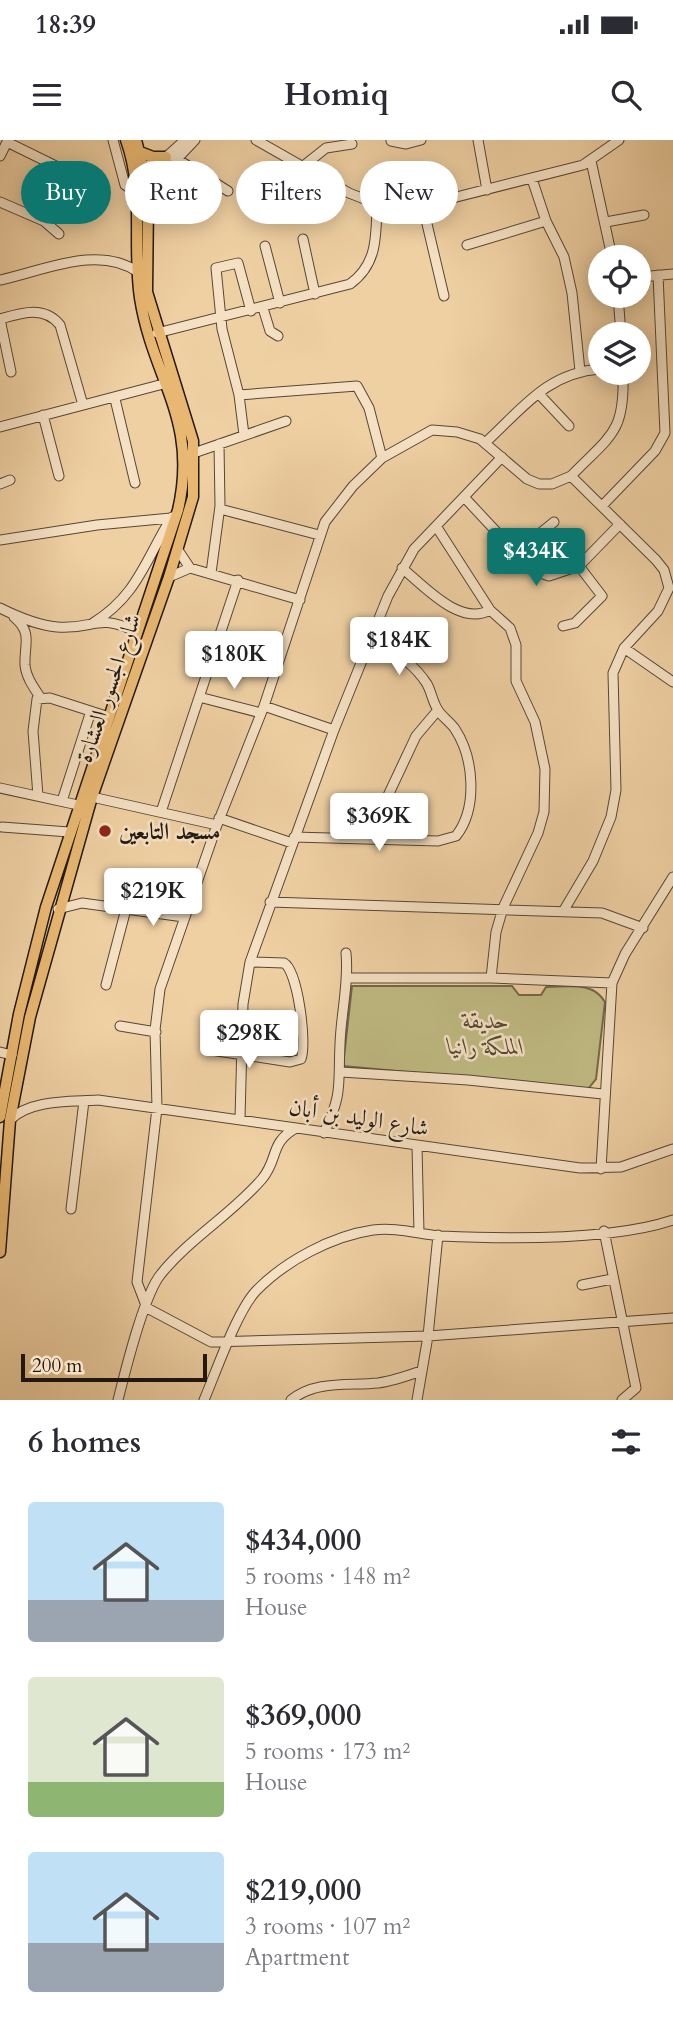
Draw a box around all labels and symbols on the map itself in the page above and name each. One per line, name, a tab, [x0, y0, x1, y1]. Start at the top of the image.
pin: $434K	[487, 528, 585, 588]
street label: شارع الجسور العشارة	[69, 610, 152, 768]
pin: $184K	[350, 617, 448, 677]
pin: $180K	[185, 631, 283, 691]
pin: $369K	[330, 794, 428, 853]
place label: مسجد التابعين	[119, 816, 220, 847]
marker: مسجد التابعين	[97, 823, 113, 839]
pin: $219K	[104, 868, 202, 928]
park label: حديقة الملكة رانيا	[446, 1005, 524, 1062]
pin: $298K	[200, 1010, 298, 1070]
street label: شارع الوليد بن أبان	[286, 1090, 431, 1148]
scale bar	[21, 1351, 206, 1383]

